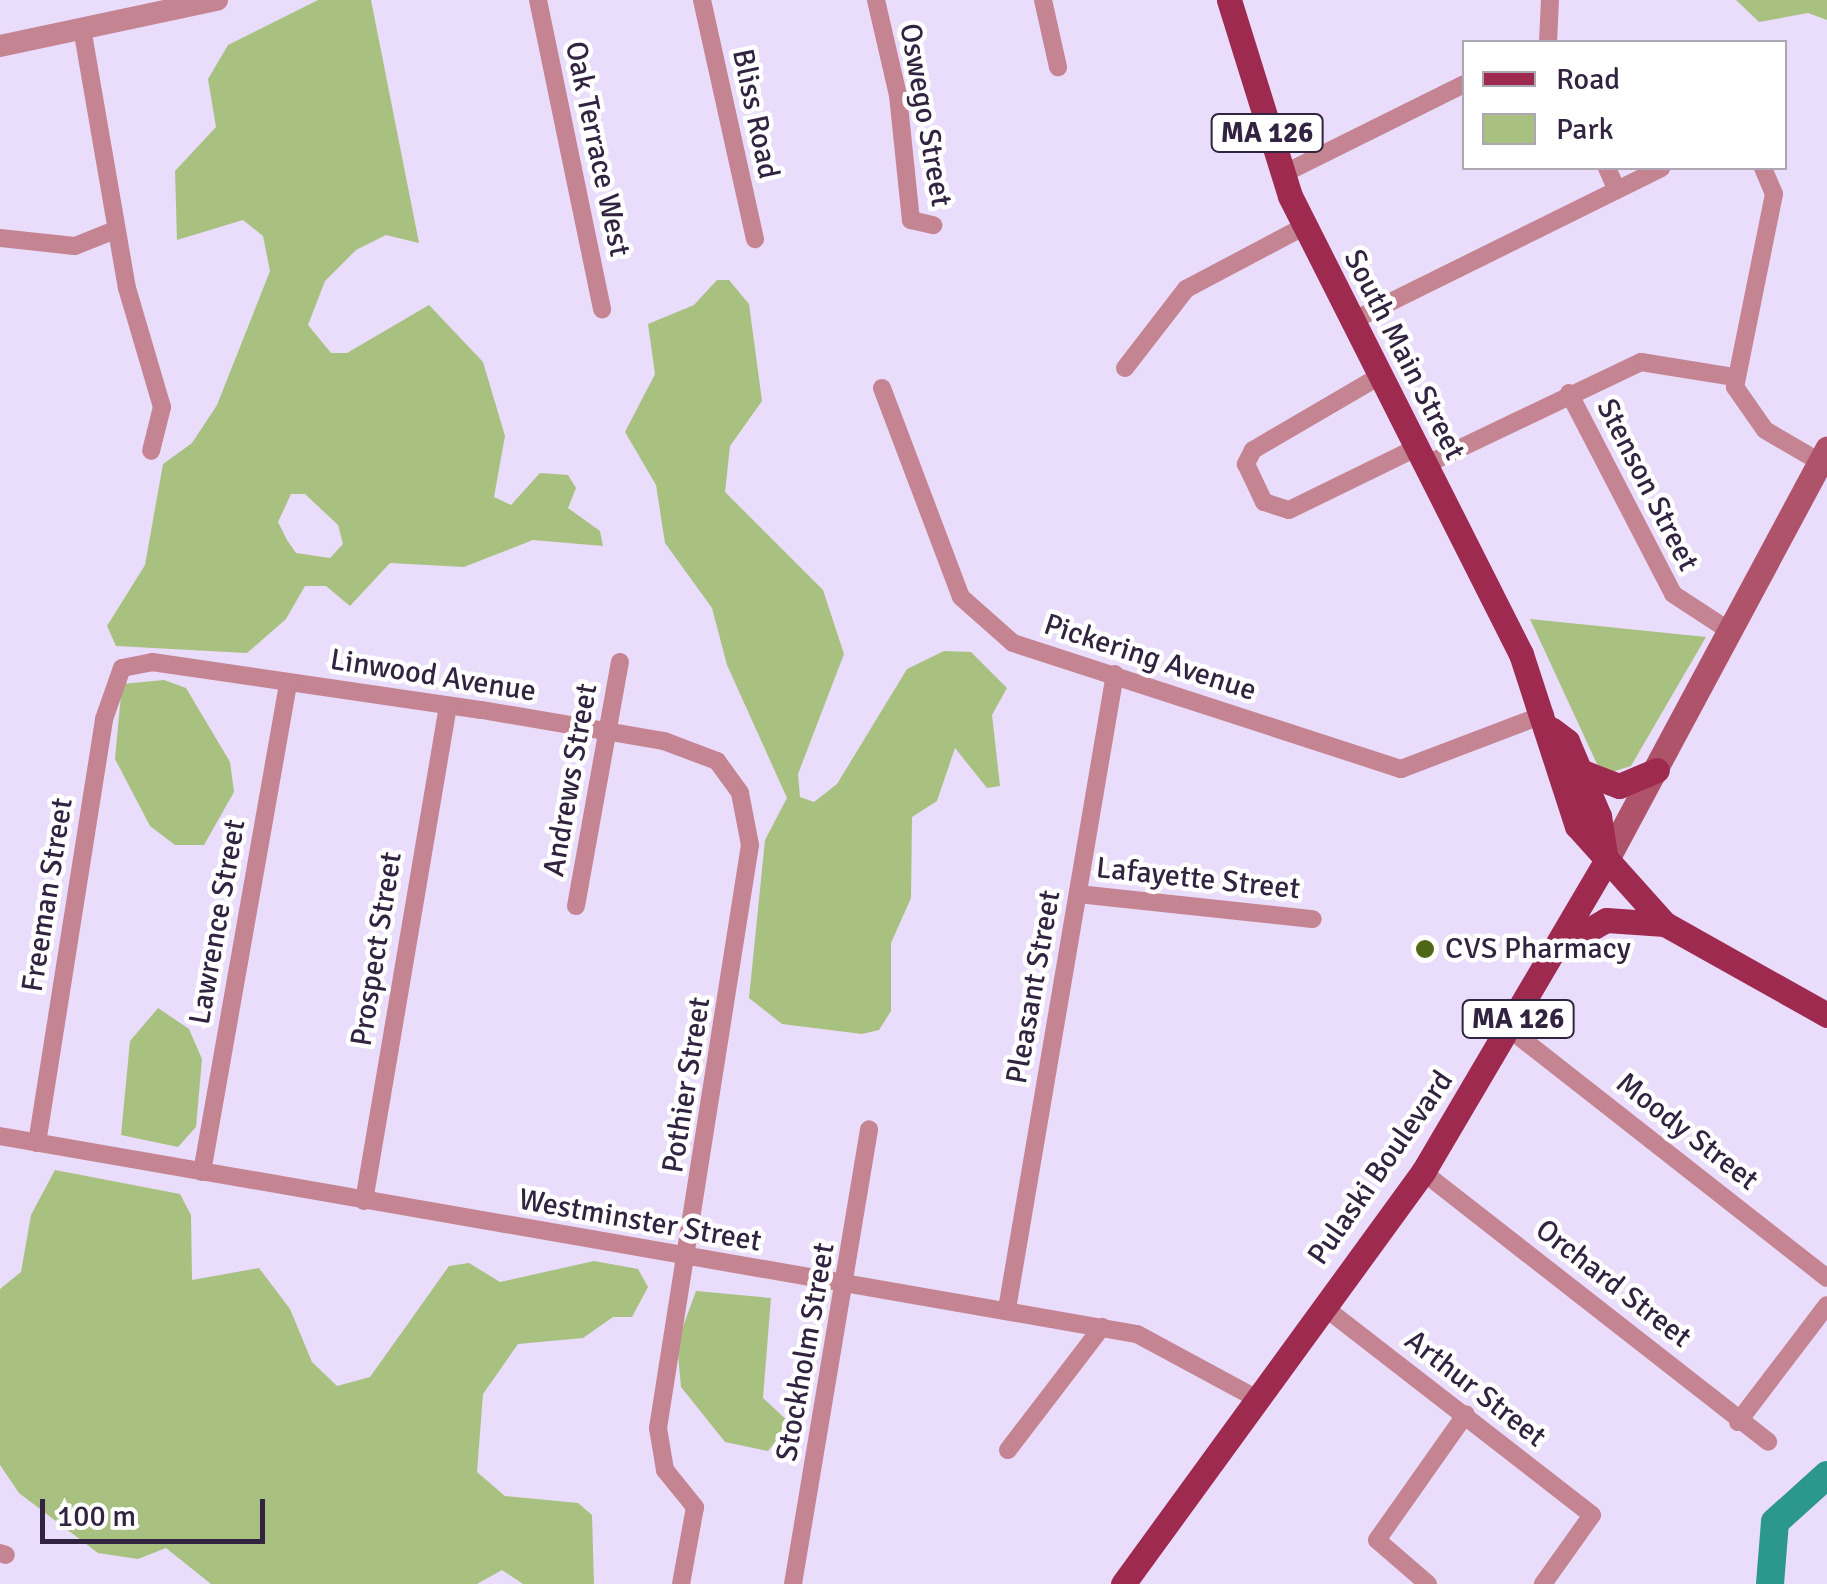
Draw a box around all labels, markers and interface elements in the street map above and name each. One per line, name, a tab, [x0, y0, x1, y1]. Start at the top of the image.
street label: Oswego Street	[891, 21, 959, 209]
street label: Oak Terrace West	[557, 38, 637, 260]
legend	[1462, 40, 1787, 170]
street label: Bliss Road	[724, 46, 786, 182]
text: Road	[1556, 61, 1620, 98]
road number: MA 126	[1210, 110, 1324, 156]
text: Park	[1556, 111, 1614, 148]
street label: South Main Street	[1336, 244, 1472, 466]
street label: Stenson Street	[1588, 393, 1706, 577]
street label: Pickering Avenue	[1039, 607, 1261, 709]
street label: Linwood Avenue	[327, 642, 539, 710]
street label: Andrews Street	[536, 681, 606, 879]
street label: Freeman Street	[15, 796, 81, 994]
street label: Lawrence Street	[182, 817, 254, 1027]
street label: Prospect Street	[344, 849, 410, 1049]
street label: Lafayette Street	[1094, 850, 1302, 908]
street label: Pleasant Street	[999, 888, 1069, 1086]
place label: CVS Pharmacy	[1445, 931, 1631, 967]
marker: CVS Pharmacy	[1414, 938, 1436, 960]
street label: Pothier Street	[655, 995, 719, 1175]
road number: MA 126	[1460, 996, 1576, 1042]
street label: Pulaski Boulevard	[1301, 1064, 1461, 1272]
street label: Moody Street	[1609, 1065, 1765, 1199]
street label: Westminster Street	[516, 1182, 764, 1260]
street label: Orchard Street	[1528, 1212, 1698, 1356]
street label: Stockholm Street	[769, 1240, 843, 1464]
street label: Arthur Street	[1397, 1323, 1553, 1455]
scale bar	[45, 1479, 270, 1541]
text: 100 m	[57, 1498, 136, 1535]

